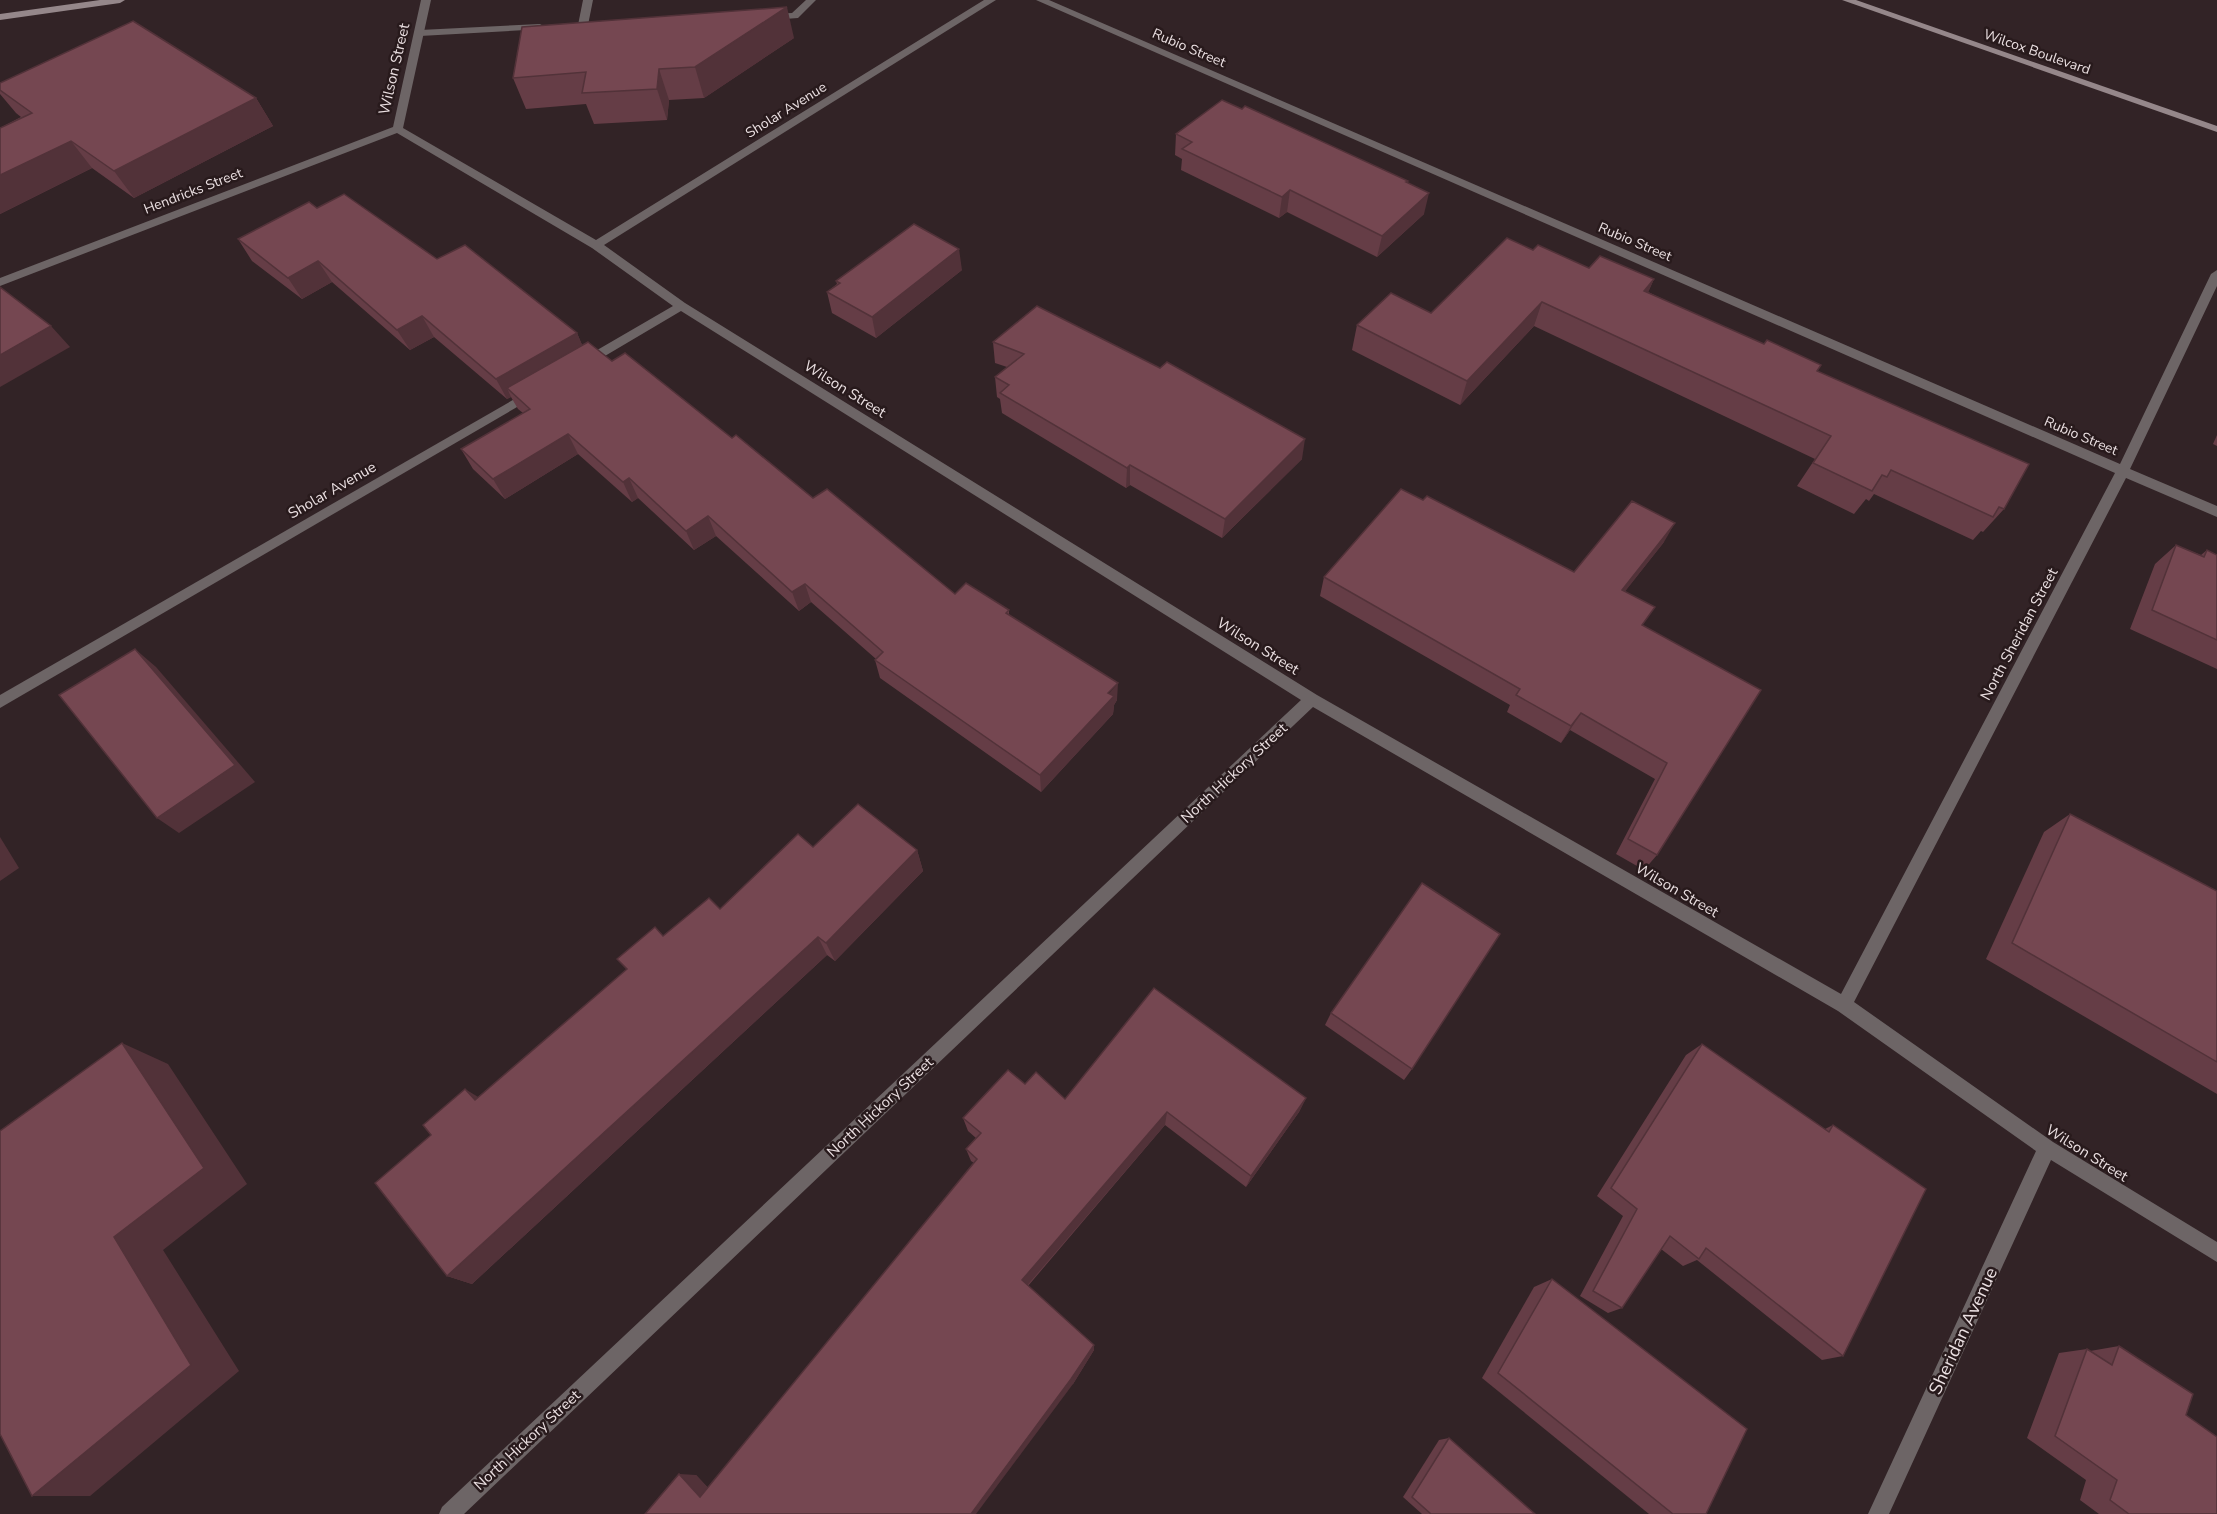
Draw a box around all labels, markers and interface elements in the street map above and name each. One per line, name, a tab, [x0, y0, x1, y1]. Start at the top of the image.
street label: Wilson Street	[374, 21, 414, 117]
street label: Rubio Street	[1149, 24, 1229, 72]
street label: Wilcox Boulevard	[1981, 25, 2093, 79]
street label: Sholar Avenue	[742, 78, 830, 142]
street label: Hendricks Street	[141, 163, 245, 219]
street label: Rubio Street	[1595, 218, 1675, 266]
street label: Wilson Street	[800, 356, 890, 423]
street label: Rubio Street	[2041, 412, 2121, 460]
street label: Sholar Avenue	[284, 457, 380, 523]
street label: North Sheridan Street	[1976, 564, 2063, 704]
street label: Wilson Street	[1213, 613, 1303, 680]
street label: North Hickory Street	[1176, 718, 1292, 828]
street label: Wilson Street	[1632, 858, 1723, 922]
street label: North Hickory Street	[822, 1052, 938, 1162]
street label: Wilson Street	[2042, 1120, 2132, 1187]
street label: Sheridan Avenue	[1923, 1264, 2003, 1398]
street label: North Hickory Street	[469, 1385, 585, 1495]

